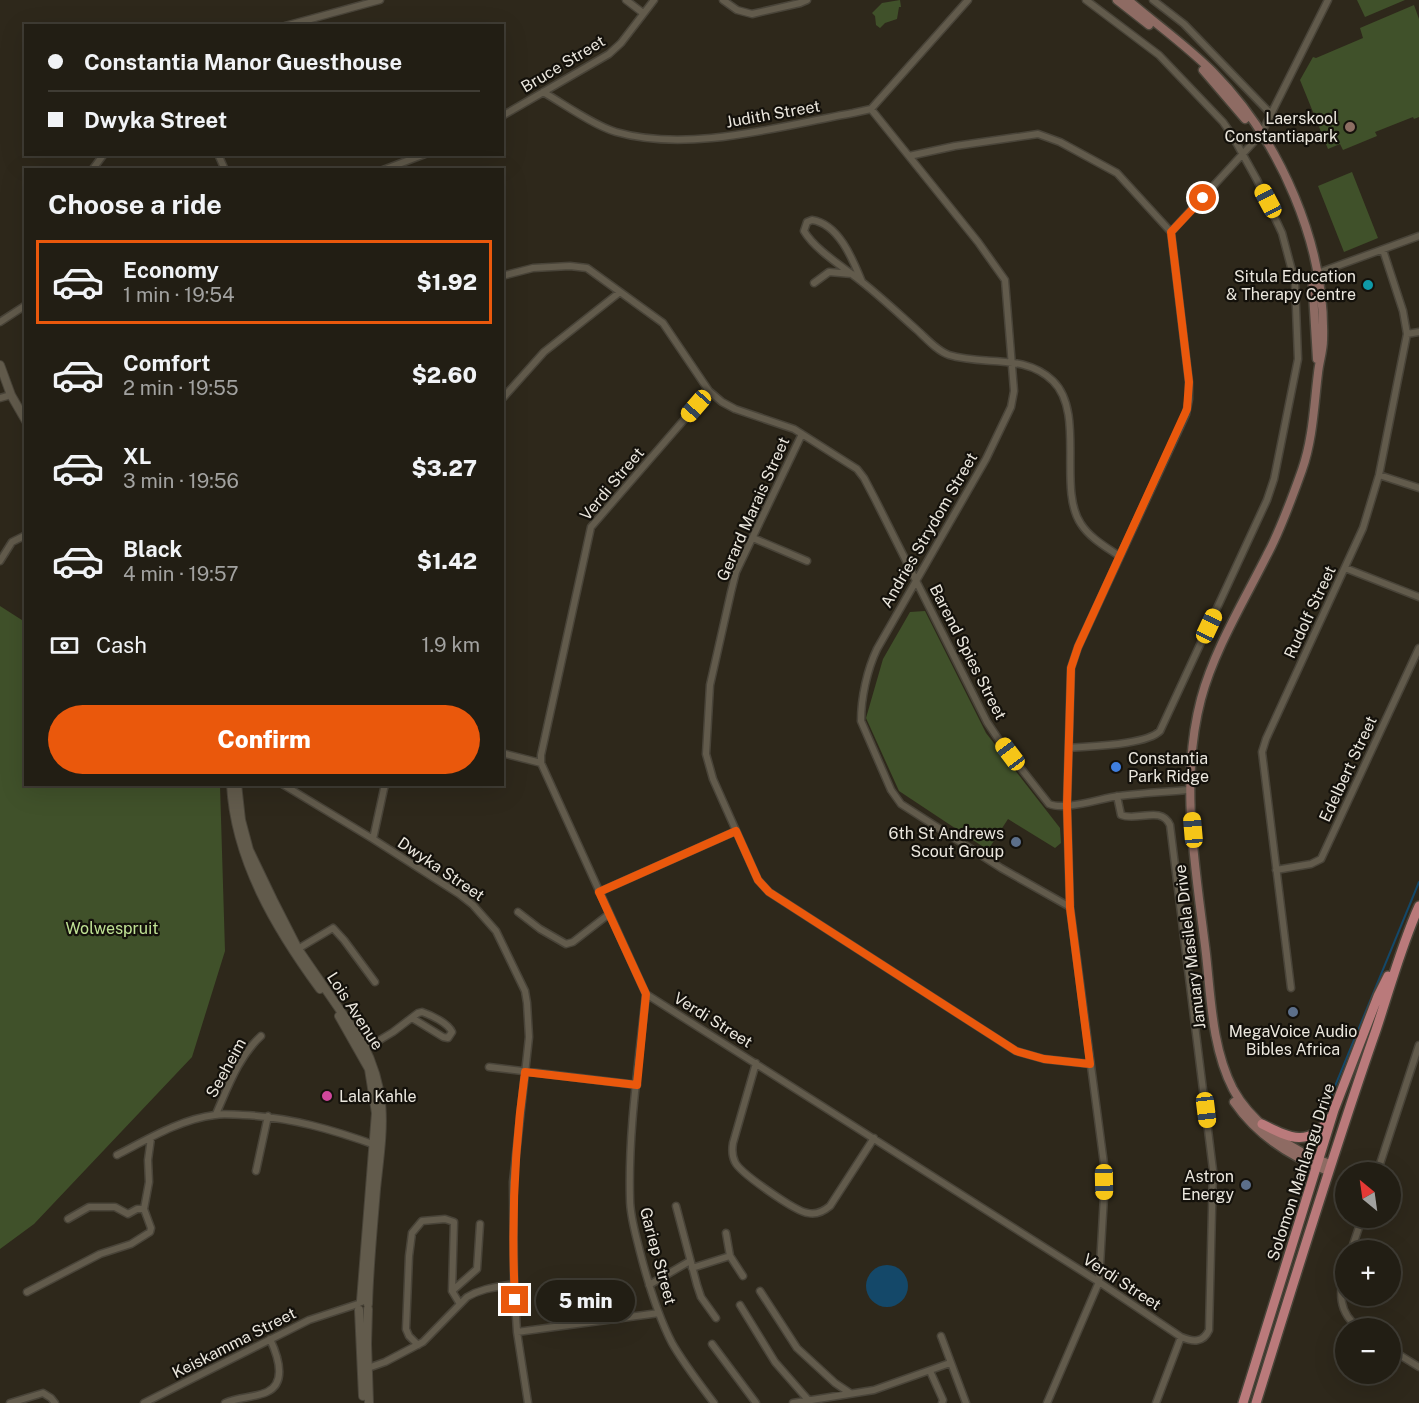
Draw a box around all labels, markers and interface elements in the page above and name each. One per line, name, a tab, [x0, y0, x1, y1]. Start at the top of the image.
street label: Bruce Street	[518, 32, 608, 96]
text: Constantia Manor Guesthouse	[84, 49, 402, 75]
street label: Judith Street	[724, 96, 822, 132]
text: Dwyka Street	[84, 107, 227, 133]
place label: Laerskool Constantiapark	[1224, 109, 1338, 146]
marker: Laerskool Constantiapark	[1343, 120, 1357, 134]
car	[1252, 181, 1284, 221]
route start	[1189, 184, 1216, 211]
text: Choose a ride	[48, 188, 222, 220]
icon: car	[51, 255, 105, 309]
text: Economy	[123, 257, 219, 283]
place label: Situla Education & Therapy Centre	[1226, 267, 1356, 304]
text: $1.92	[417, 269, 477, 295]
marker: Situla Education & Therapy Centre	[1361, 278, 1375, 292]
text: 1 min · 19:54	[123, 283, 235, 307]
icon: car	[51, 348, 105, 402]
text: Comfort	[123, 350, 210, 376]
text: $2.60	[412, 362, 477, 388]
text: 2 min · 19:55	[123, 376, 239, 400]
car	[677, 387, 715, 425]
street label: Gerard Marais Street	[713, 434, 793, 584]
icon: car	[51, 441, 105, 495]
text: XL	[123, 443, 151, 469]
street label: Verdi Street	[576, 444, 648, 524]
street label: Andries Strydom Street	[877, 449, 981, 611]
text: $3.27	[412, 455, 477, 481]
text: 3 min · 19:56	[123, 469, 239, 493]
icon: car	[51, 534, 105, 588]
text: Black	[123, 536, 182, 562]
text: $1.42	[417, 548, 477, 574]
text: 4 min · 19:57	[123, 562, 239, 586]
street label: Rudolf Street	[1280, 563, 1340, 661]
street label: Barend Spies Street	[926, 581, 1010, 723]
car	[1193, 606, 1225, 646]
icon: cash	[48, 629, 81, 662]
text: Cash	[96, 632, 147, 658]
text: 1.9 km	[421, 633, 480, 657]
button: Confirm	[48, 705, 480, 774]
street label: Edelbert Street	[1315, 713, 1381, 825]
car	[992, 734, 1028, 774]
place label: Constantia Park Ridge	[1128, 749, 1209, 786]
marker: Constantia Park Ridge	[1109, 760, 1123, 774]
car	[1182, 811, 1204, 849]
place label: 6th St Andrews Scout Group	[888, 824, 1004, 861]
street label: Dwyka Street	[394, 833, 488, 905]
marker: 6th St Andrews Scout Group	[1009, 835, 1023, 849]
street label: January Masilela Drive	[1170, 864, 1210, 1030]
park label: Wolwespruit	[66, 919, 158, 938]
street label: Lois Avenue	[323, 969, 387, 1053]
street label: Verdi Street	[670, 988, 756, 1052]
marker: MegaVoice Audio Bibles Africa	[1286, 1005, 1300, 1019]
place label: MegaVoice Audio Bibles Africa	[1229, 1022, 1357, 1059]
street label: Seeheim	[202, 1035, 250, 1101]
street label: Solomon Mahlangu Drive	[1263, 1081, 1339, 1263]
place label: Lala Kahle	[339, 1087, 417, 1106]
marker: Lala Kahle	[320, 1089, 334, 1103]
car	[1195, 1091, 1217, 1129]
north arrow	[1335, 1162, 1401, 1228]
map controls	[1335, 1162, 1401, 1384]
car	[1095, 1164, 1113, 1200]
place label: Astron Energy	[1181, 1167, 1234, 1204]
marker: Astron Energy	[1239, 1178, 1253, 1192]
street label: Gariep Street	[636, 1205, 680, 1307]
button: +	[1335, 1240, 1401, 1306]
street label: Verdi Street	[1079, 1250, 1165, 1314]
callout: 5 min	[536, 1279, 635, 1321]
route end	[501, 1286, 528, 1313]
text: 5 min	[559, 1289, 612, 1313]
street label: Keiskamma Street	[169, 1304, 299, 1382]
button: −	[1335, 1318, 1401, 1384]

